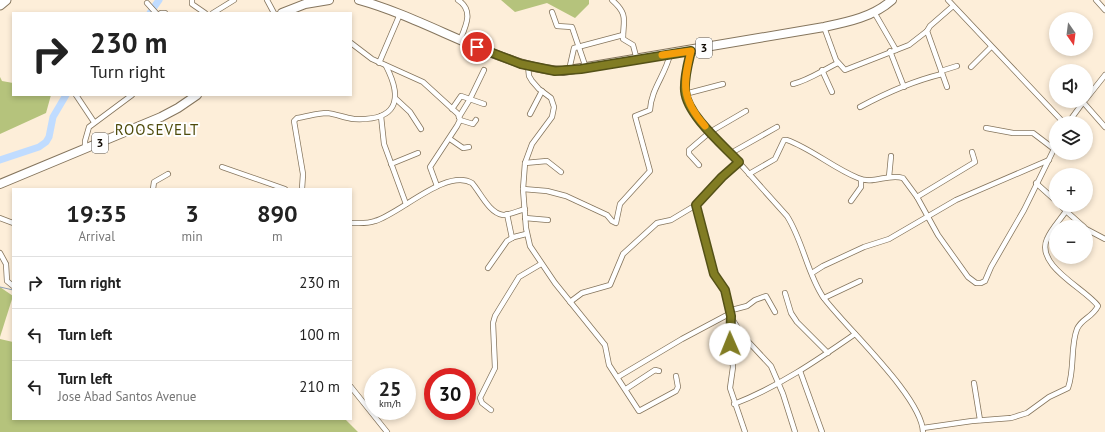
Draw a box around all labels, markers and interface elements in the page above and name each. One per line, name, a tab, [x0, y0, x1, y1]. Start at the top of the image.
north arrow	[1049, 12, 1093, 56]
map controls	[1049, 12, 1093, 264]
text: 230 m	[90, 24, 167, 61]
icon: right	[24, 28, 76, 80]
pin	[460, 30, 494, 64]
icon: arrive	[466, 36, 488, 58]
road number: 3	[696, 38, 712, 58]
text: Turn right	[90, 60, 165, 83]
button: sound	[1049, 64, 1093, 108]
button: layers	[1049, 116, 1093, 160]
district label: ROOSEVELT	[115, 120, 199, 139]
road number: 3	[92, 133, 108, 153]
button: +	[1049, 168, 1093, 212]
text: 19:35	[66, 198, 127, 229]
text: 3	[185, 198, 199, 229]
text: 890	[257, 198, 298, 229]
button: −	[1049, 220, 1093, 264]
text: Arrival	[79, 228, 115, 245]
text: min	[181, 228, 203, 245]
text: m	[272, 228, 283, 245]
icon: right	[24, 272, 46, 294]
text: Turn right	[58, 273, 121, 292]
text: 230 m	[299, 273, 340, 292]
position arrow	[709, 323, 751, 365]
icon: left	[24, 324, 46, 346]
text: Turn left	[58, 325, 112, 344]
text: 100 m	[299, 325, 340, 344]
speed limit sign: 30	[424, 368, 476, 420]
text: Turn left	[58, 369, 112, 388]
icon: left	[24, 376, 46, 398]
text: 25	[379, 376, 401, 402]
text: 210 m	[299, 377, 340, 396]
text: Jose Abad Santos Avenue	[58, 388, 196, 405]
text: km/h	[379, 397, 401, 410]

